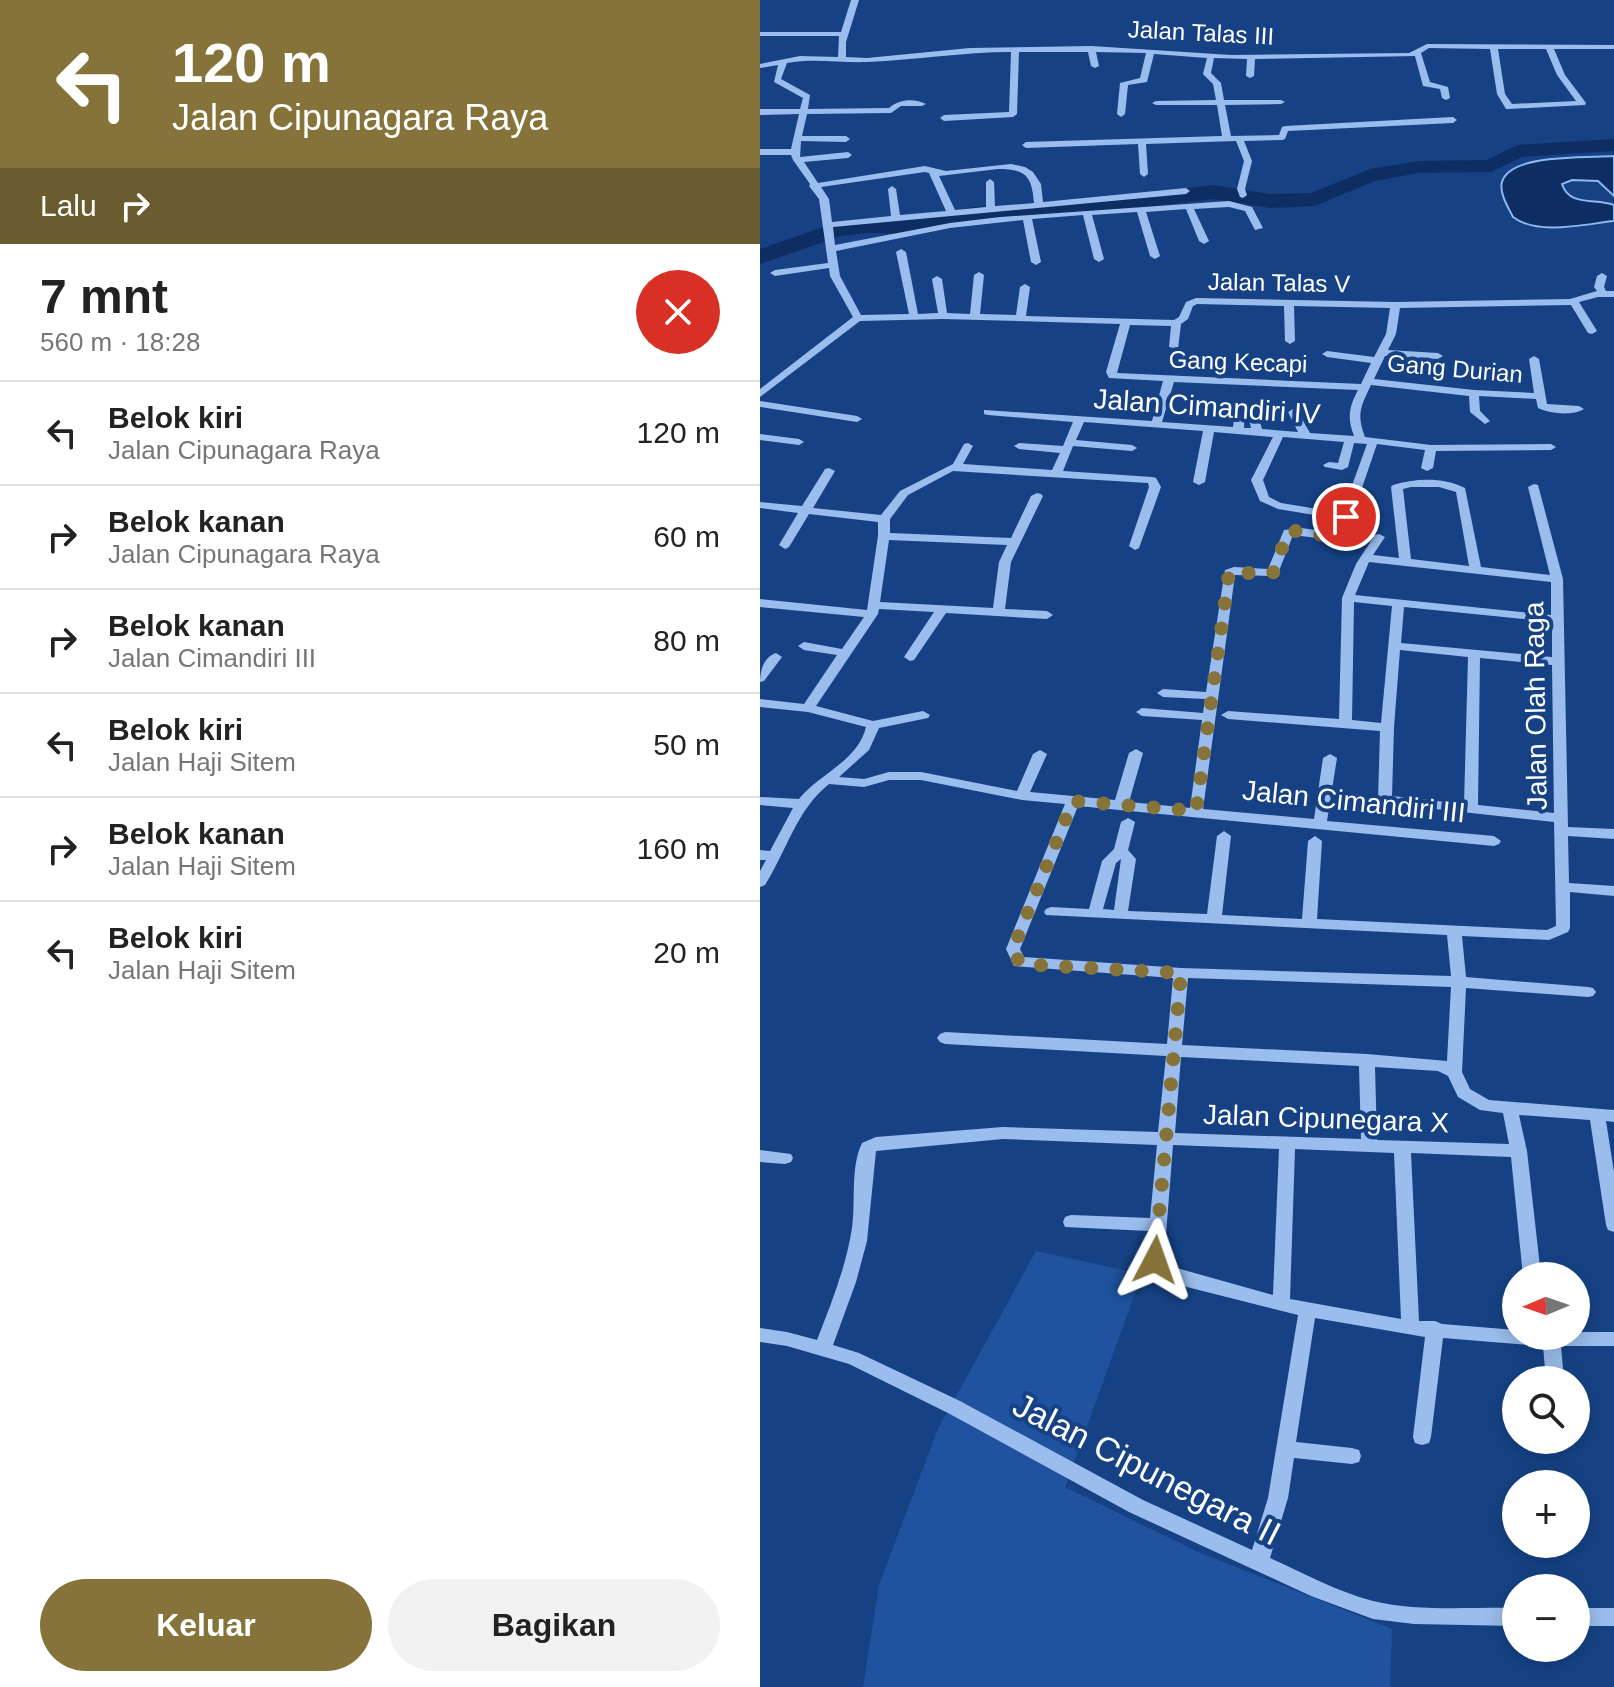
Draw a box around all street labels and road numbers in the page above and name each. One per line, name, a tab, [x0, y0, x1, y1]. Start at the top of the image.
street label: Jalan Talas III	[1127, 15, 1275, 50]
street label: Jalan Talas V	[1208, 268, 1350, 297]
street label: Gang Kecapi	[1168, 346, 1308, 377]
street label: Gang Durian	[1386, 349, 1524, 388]
street label: Jalan Cimandiri IV	[1093, 383, 1322, 430]
street label: Jalan Olah Raga	[1518, 601, 1553, 811]
street label: Jalan Cimandiri III	[1241, 774, 1467, 829]
street label: Jalan Cipunegara X	[1203, 1099, 1450, 1138]
street label: Jalan Cipunegara II	[1007, 1385, 1287, 1553]

